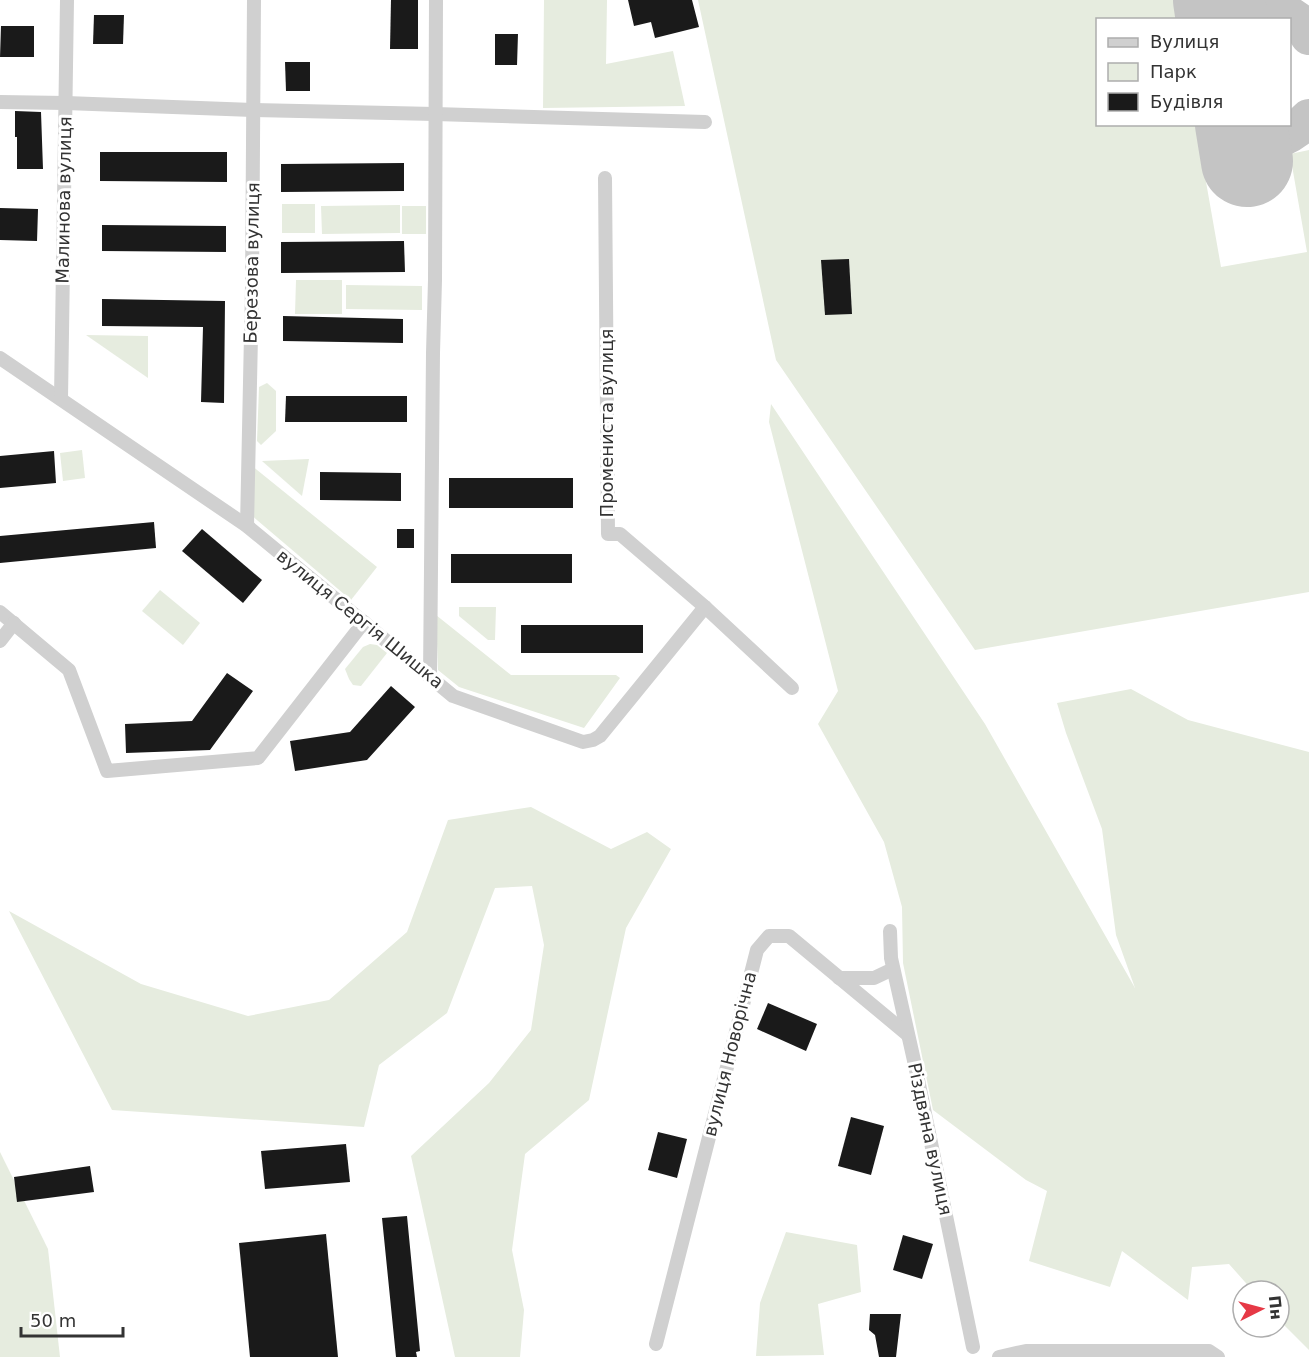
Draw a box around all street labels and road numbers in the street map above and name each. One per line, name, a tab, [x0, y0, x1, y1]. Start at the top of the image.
street label: Малинова вулиця	[52, 116, 75, 284]
street label: Березова вулиця	[240, 182, 263, 344]
street label: Промениста вулиця	[596, 329, 617, 517]
street label: вулиця Сергія Шишка	[273, 545, 448, 692]
street label: вулиця Новорічна	[699, 969, 760, 1139]
street label: Різдвяна вулиця	[904, 1061, 957, 1217]

